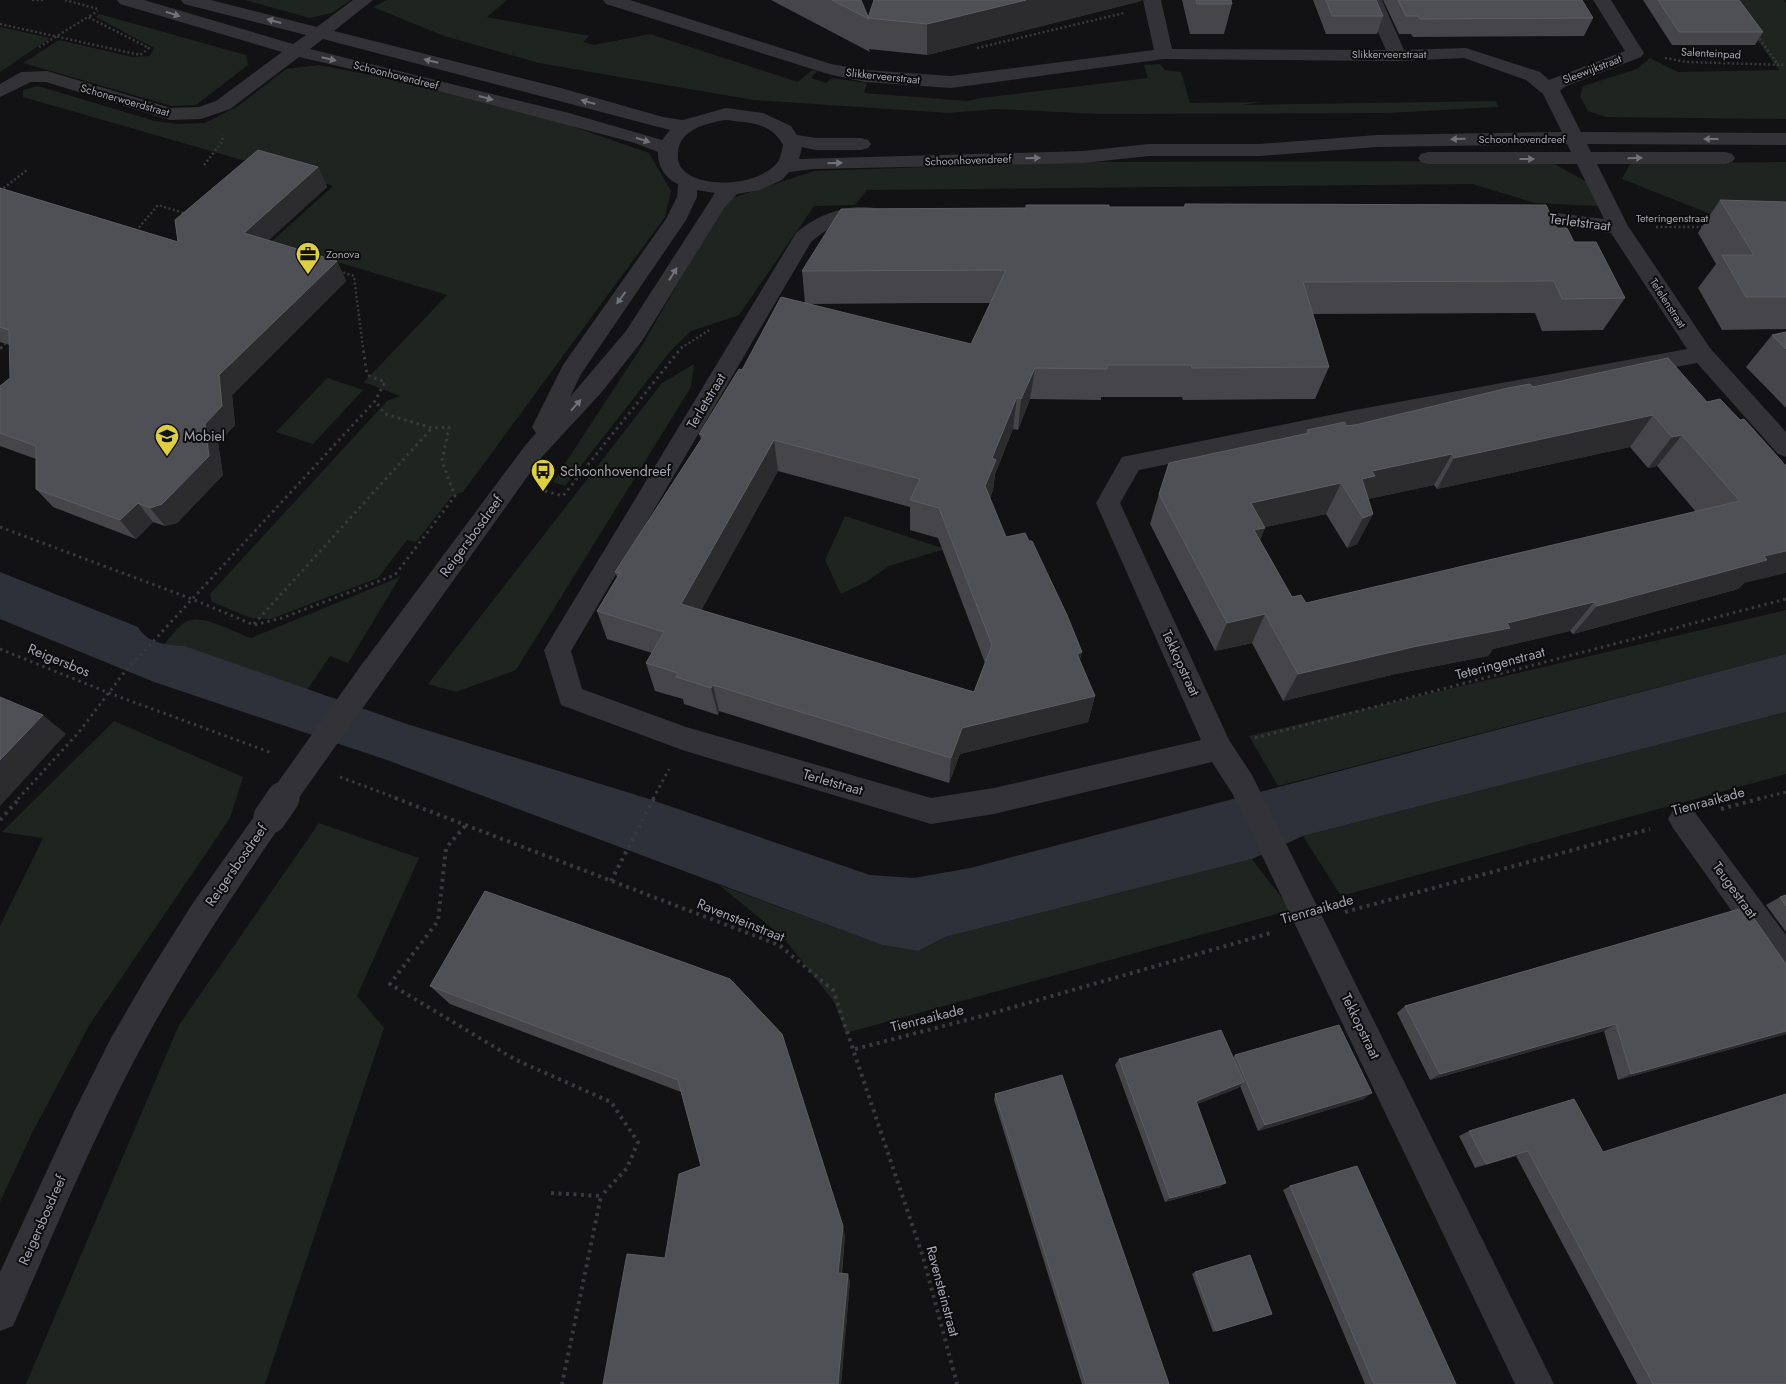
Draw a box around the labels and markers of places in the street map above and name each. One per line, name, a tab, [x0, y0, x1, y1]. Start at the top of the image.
office icon: Zonova	[295, 241, 321, 275]
place label: Zonova	[326, 246, 359, 262]
school or university icon: Mobiel	[154, 423, 180, 457]
place label: Mobiel	[184, 426, 225, 446]
bus stop icon: Schoonhovendreef	[530, 458, 556, 492]
place label: Schoonhovendreef	[560, 461, 672, 481]

